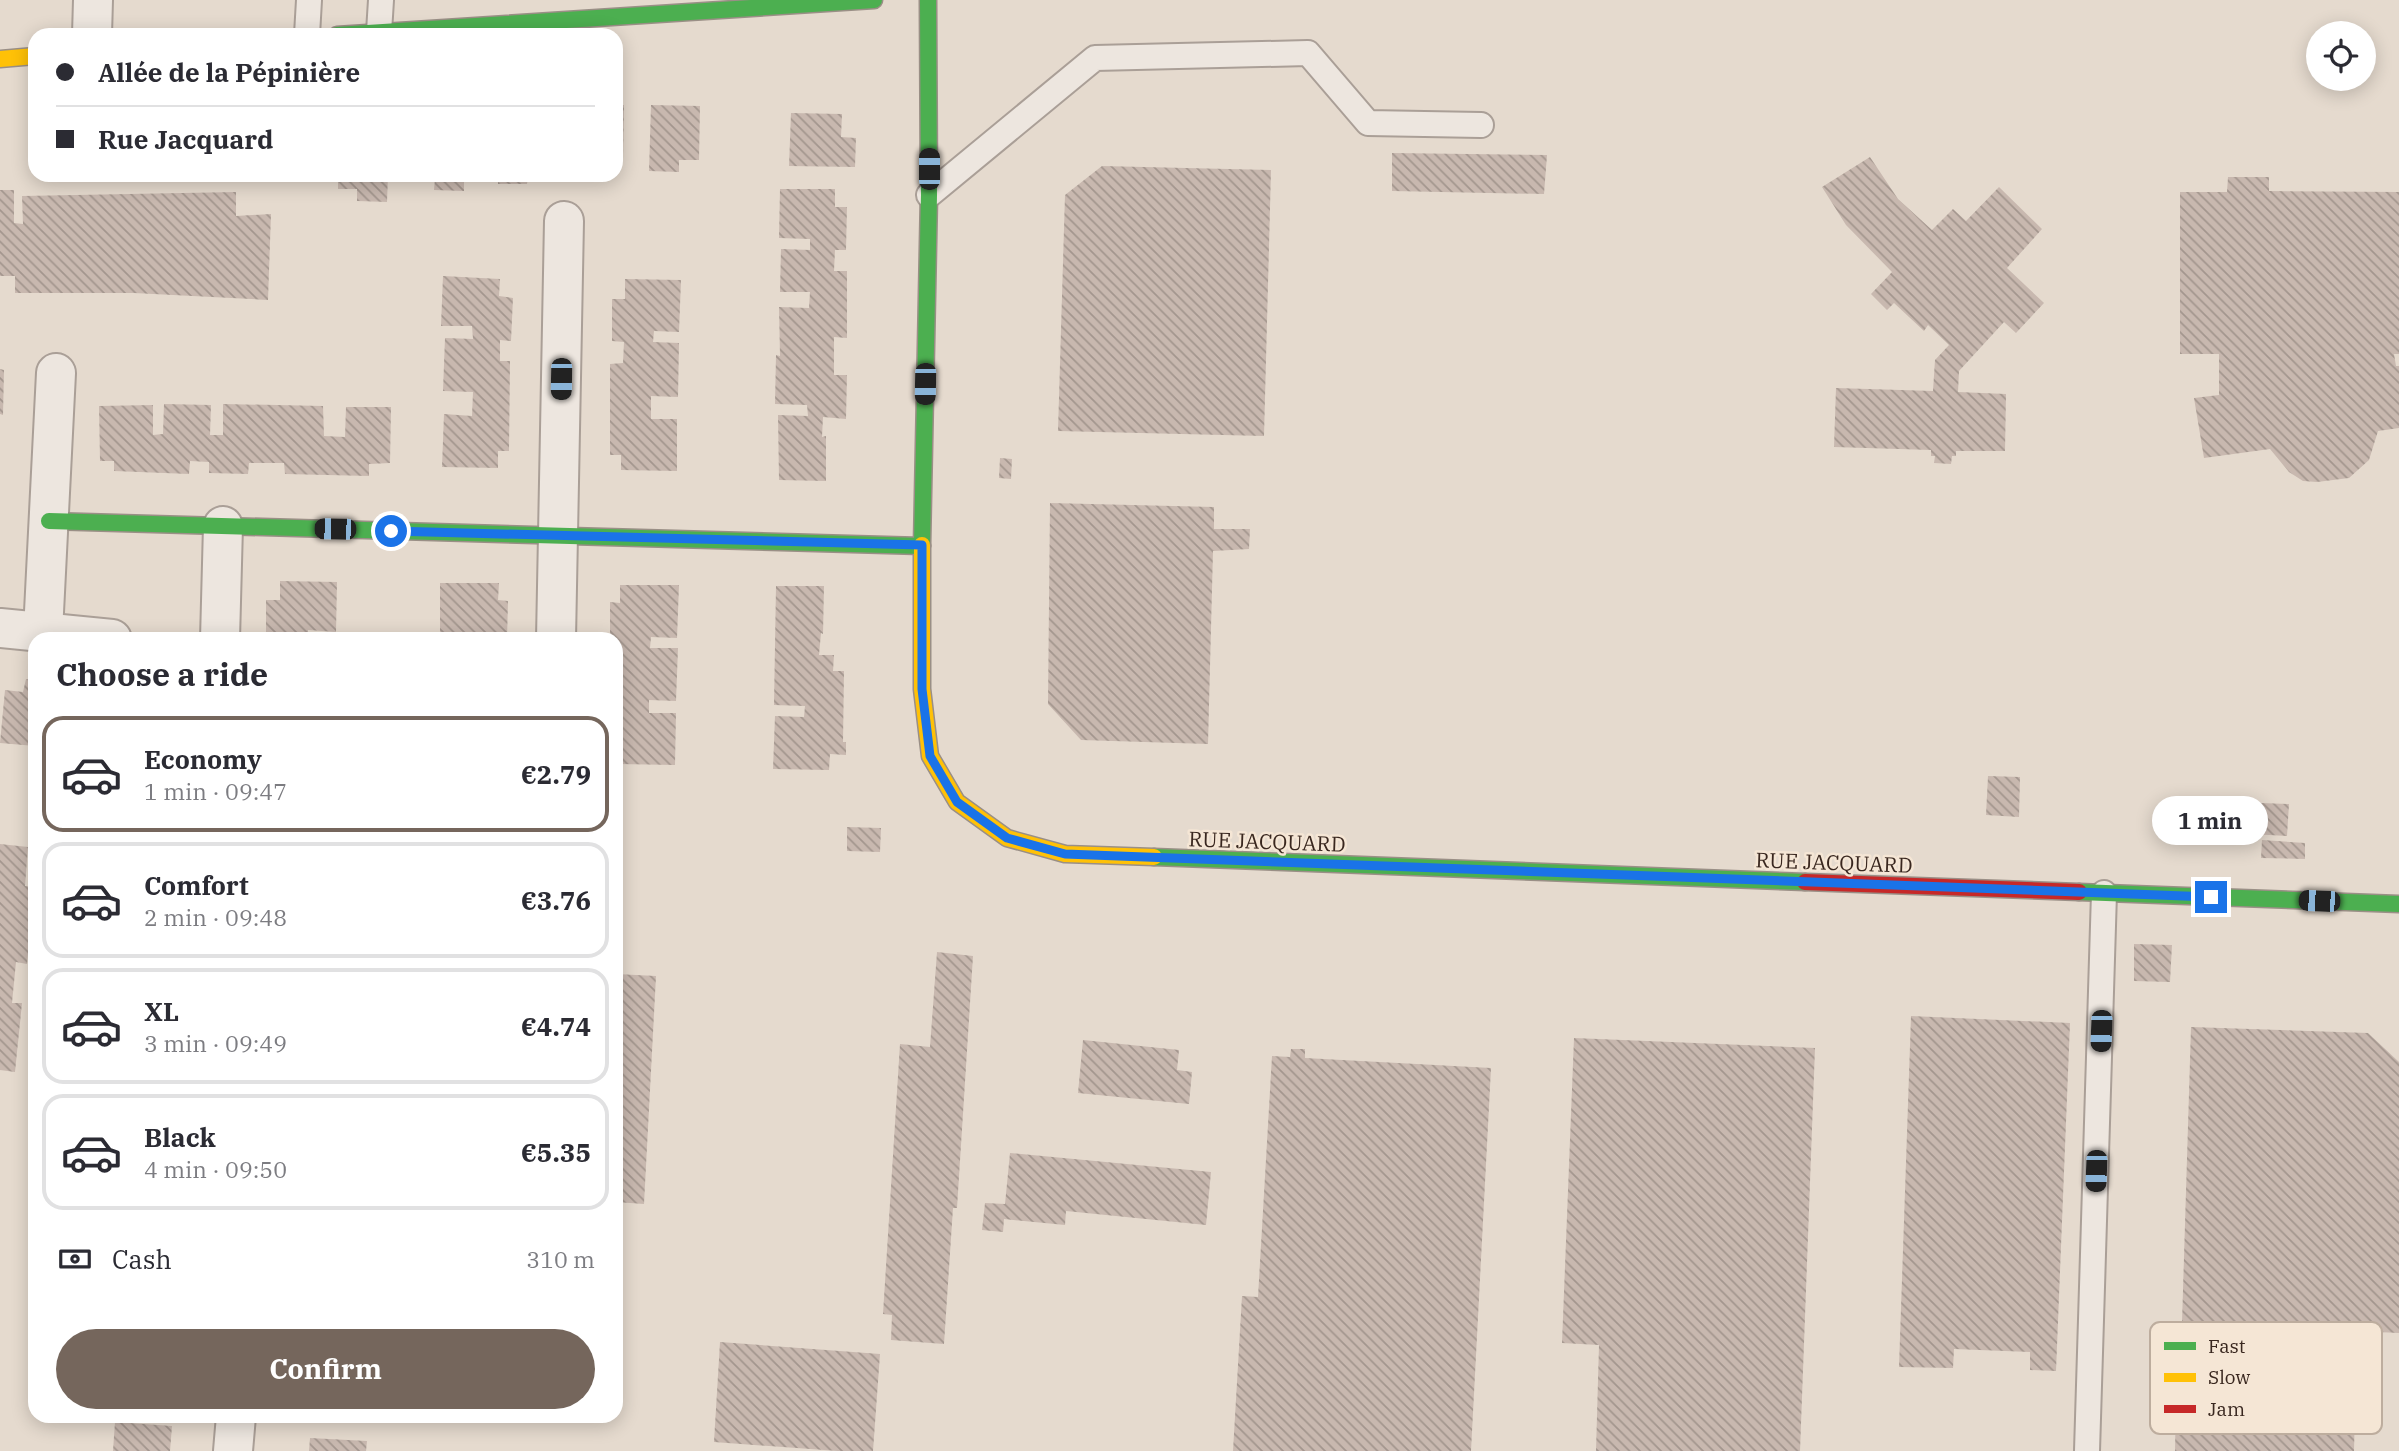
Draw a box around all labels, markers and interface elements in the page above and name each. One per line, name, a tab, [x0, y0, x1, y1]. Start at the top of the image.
map controls	[2306, 21, 2376, 91]
button: locate	[2306, 21, 2376, 91]
text: Allée de la Pépinière	[98, 55, 360, 89]
text: Rue Jacquard	[98, 122, 273, 156]
car	[919, 148, 940, 190]
car	[551, 358, 572, 400]
car	[915, 363, 936, 405]
route start	[375, 515, 407, 547]
car	[314, 518, 357, 540]
text: Choose a ride	[56, 653, 268, 695]
text: Economy	[144, 742, 262, 776]
icon: car	[60, 743, 123, 806]
text: €2.79	[521, 757, 591, 791]
text: 1 min · 09:47	[144, 776, 287, 806]
callout: 1 min	[2153, 796, 2269, 844]
text: 1 min	[2178, 805, 2242, 835]
street label: RUE JACQUARD	[1188, 824, 1346, 858]
street label: RUE JACQUARD	[1755, 845, 1913, 879]
text: Comfort	[144, 868, 249, 902]
icon: car	[60, 869, 123, 932]
route end	[2195, 881, 2227, 913]
text: €3.76	[521, 883, 591, 917]
car	[2298, 890, 2341, 912]
text: 2 min · 09:48	[144, 902, 287, 932]
text: XL	[144, 994, 179, 1028]
icon: car	[60, 995, 123, 1058]
text: €4.74	[521, 1009, 591, 1043]
car	[2090, 1010, 2113, 1052]
text: 3 min · 09:49	[144, 1028, 287, 1058]
text: Black	[144, 1120, 216, 1154]
icon: car	[60, 1121, 123, 1184]
text: €5.35	[521, 1135, 591, 1169]
car	[2085, 1150, 2108, 1192]
text: 4 min · 09:50	[144, 1154, 287, 1184]
icon: cash	[56, 1240, 94, 1278]
text: Cash	[112, 1242, 172, 1276]
text: 310 m	[526, 1244, 595, 1274]
legend	[2150, 1322, 2382, 1434]
button: Confirm	[56, 1329, 595, 1409]
text: Fast	[2208, 1334, 2246, 1358]
text: Slow	[2208, 1365, 2250, 1389]
text: Jam	[2208, 1397, 2245, 1421]

